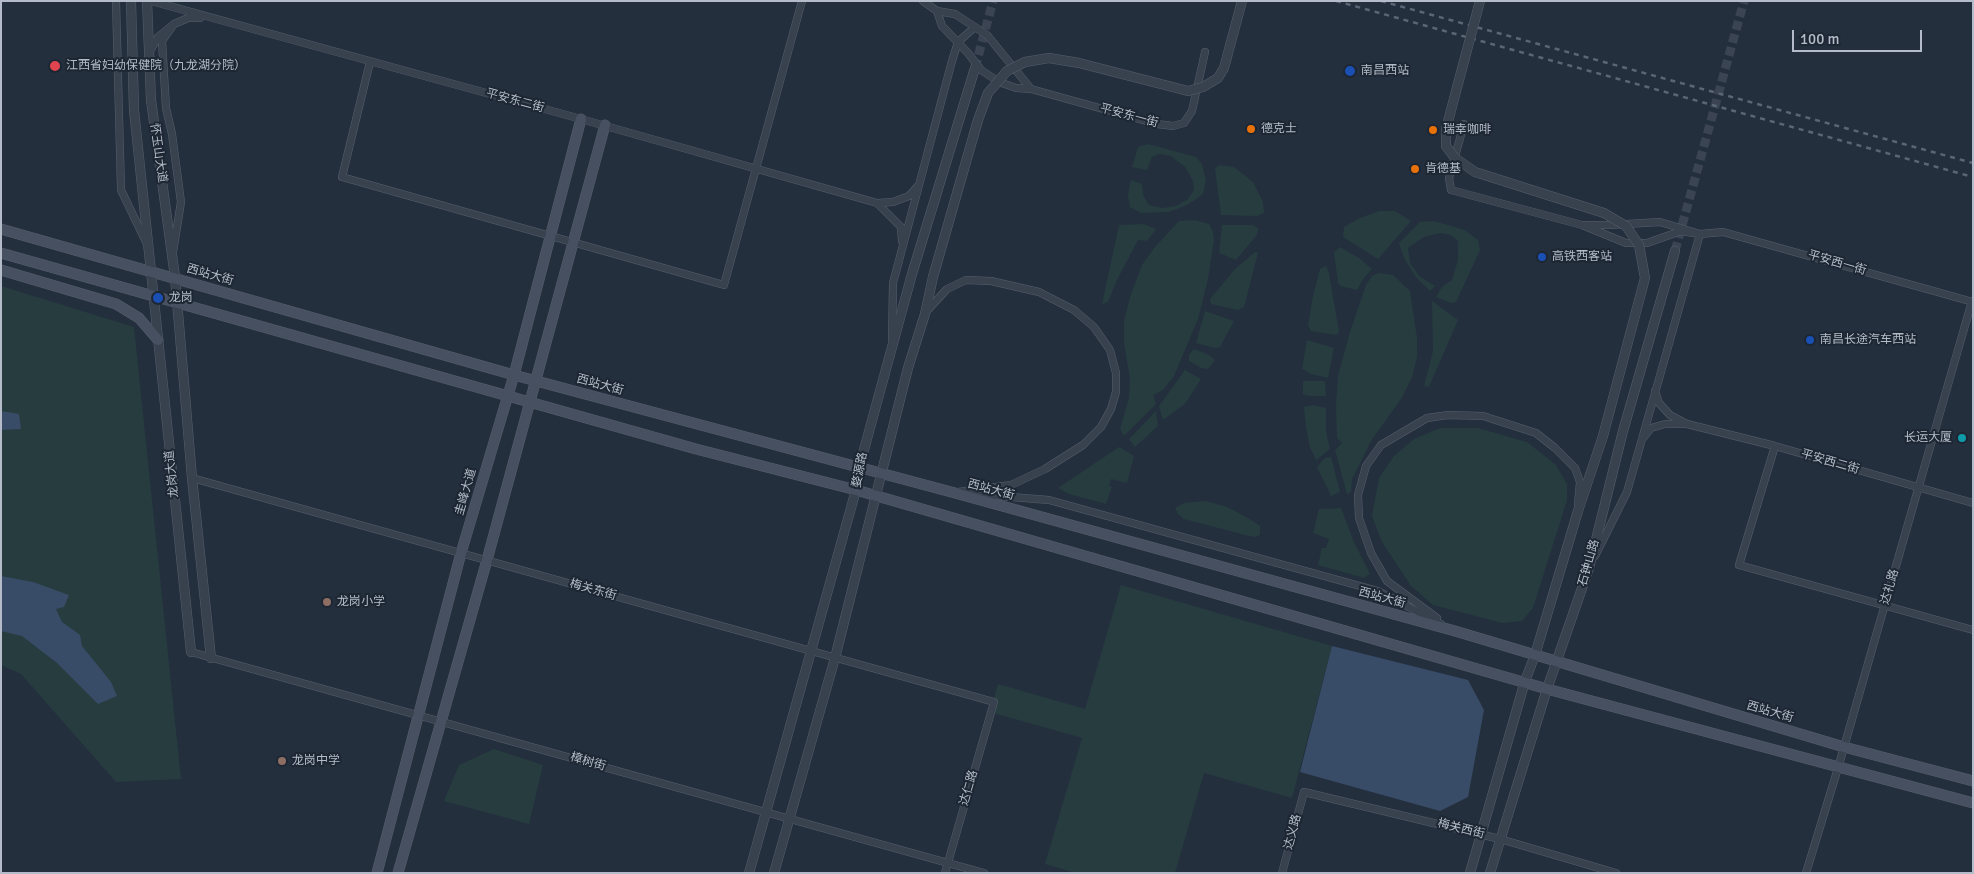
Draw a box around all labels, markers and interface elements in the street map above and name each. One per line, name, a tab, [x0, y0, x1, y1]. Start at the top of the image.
scale bar	[1794, 20, 1924, 52]
text: 100 m	[1800, 30, 1840, 48]
marker: 江西省妇幼保健院（九龙湖分院）	[48, 59, 62, 73]
place label: 江西省妇幼保健院（九龙湖分院）	[66, 59, 246, 73]
marker: 南昌西站	[1343, 64, 1357, 78]
place label: 南昌西站	[1361, 64, 1409, 78]
street label: 平安东二街	[484, 86, 546, 116]
street label: 平安东一街	[1098, 101, 1160, 131]
street label: 怀玉山大道	[147, 122, 169, 184]
place label: 德克士	[1261, 122, 1297, 136]
marker: 德克士	[1245, 123, 1257, 135]
place label: 瑞幸咖啡	[1443, 123, 1491, 137]
marker: 瑞幸咖啡	[1427, 124, 1439, 136]
place label: 肯德基	[1425, 162, 1461, 176]
marker: 肯德基	[1409, 163, 1421, 175]
street label: 平安西一街	[1806, 248, 1868, 278]
place label: 高铁西客站	[1552, 250, 1612, 264]
marker: 高铁西客站	[1536, 251, 1548, 263]
street label: 西站大街	[185, 261, 235, 289]
marker: 龙岗	[151, 291, 165, 305]
place label: 龙岗	[169, 291, 193, 305]
place label: 南昌长途汽车西站	[1820, 333, 1916, 347]
marker: 南昌长途汽车西站	[1804, 334, 1816, 346]
street label: 西站大街	[575, 372, 625, 398]
place label: 长运大厦	[1904, 431, 1952, 445]
marker: 长运大厦	[1956, 432, 1968, 444]
street label: 平安西二街	[1799, 447, 1861, 477]
street label: 龙岗大道	[162, 449, 182, 499]
street label: 婺源路	[849, 451, 871, 489]
street label: 圭峰大道	[452, 467, 480, 517]
street label: 西站大街	[966, 477, 1016, 503]
street label: 石钟山路	[1575, 538, 1603, 588]
street label: 达礼路	[1878, 568, 1902, 606]
street label: 梅关东街	[568, 576, 618, 604]
street label: 西站大街	[1357, 585, 1407, 611]
place label: 龙岗小学	[337, 595, 385, 609]
marker: 龙岗小学	[321, 596, 333, 608]
street label: 西站大街	[1745, 698, 1795, 726]
street label: 樟树街	[569, 750, 607, 774]
place label: 龙岗中学	[292, 754, 340, 768]
marker: 龙岗中学	[276, 755, 288, 767]
street label: 达仁路	[957, 769, 981, 807]
street label: 达义路	[1281, 813, 1305, 851]
street label: 梅关西街	[1436, 816, 1486, 842]

